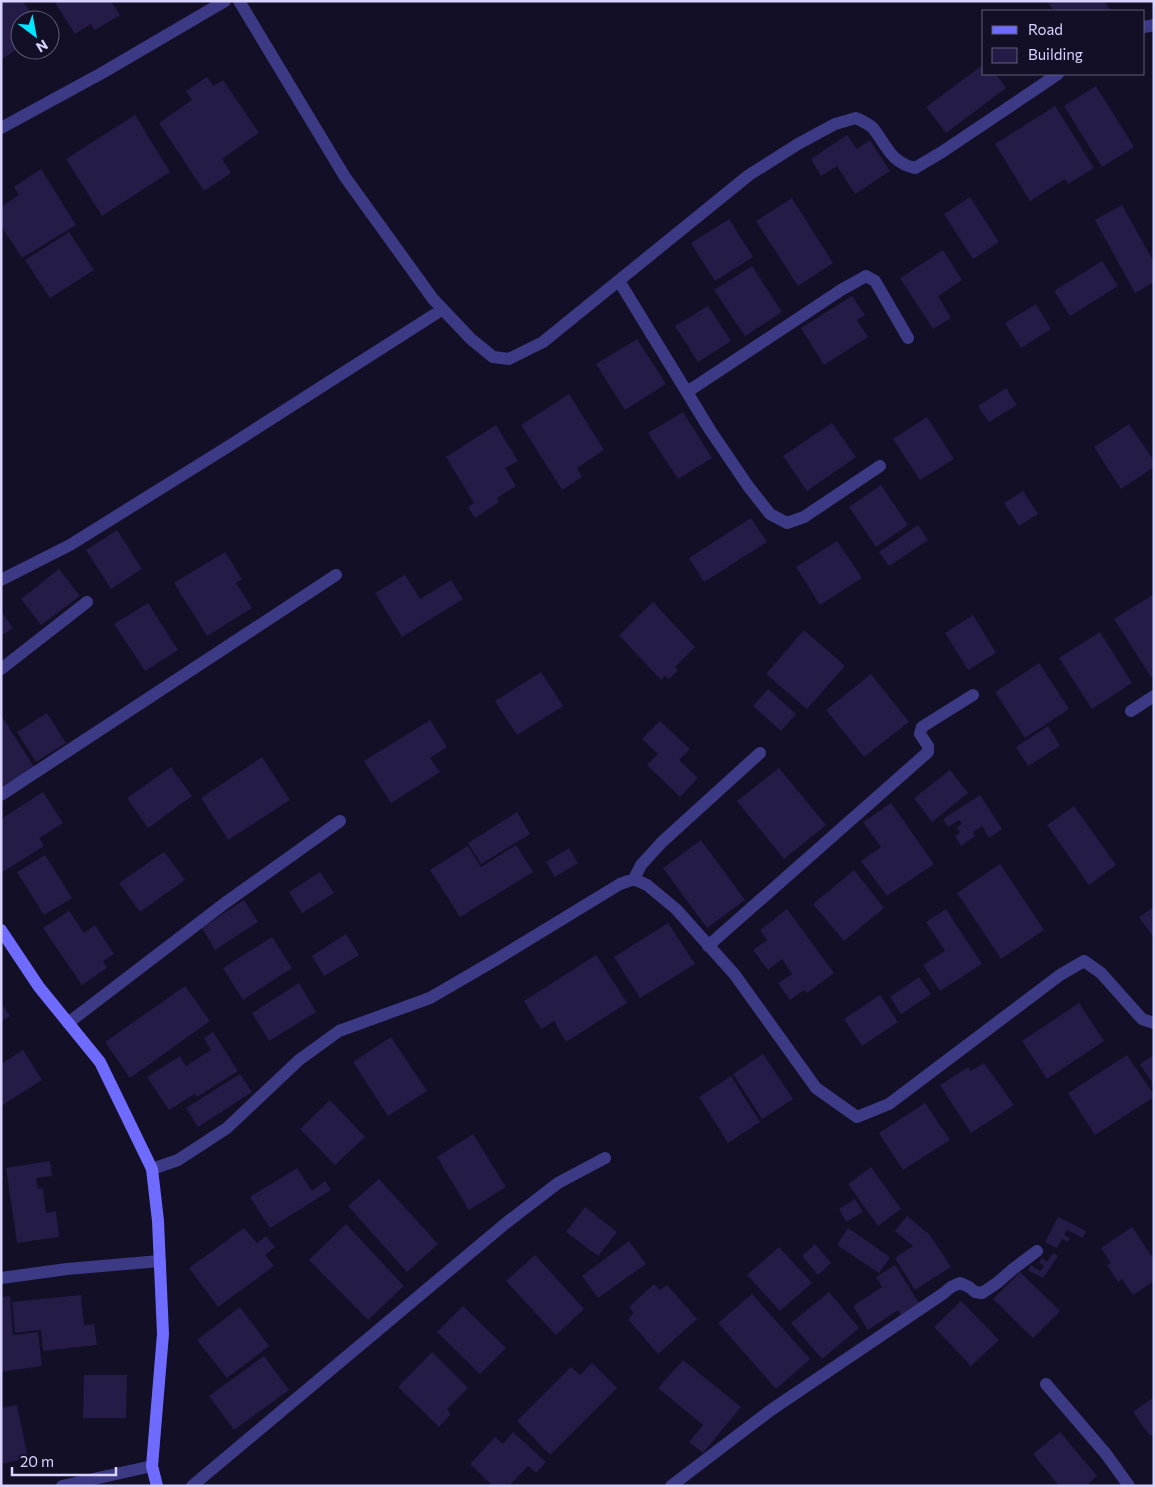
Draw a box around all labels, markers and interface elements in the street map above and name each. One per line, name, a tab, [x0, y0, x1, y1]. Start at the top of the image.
north arrow	[10, 10, 60, 60]
legend	[982, 10, 1145, 75]
text: Road	[1028, 20, 1063, 38]
text: N	[33, 36, 51, 56]
text: Building	[1028, 45, 1083, 63]
scale bar	[12, 1444, 116, 1476]
text: 20 m	[20, 1452, 54, 1470]

